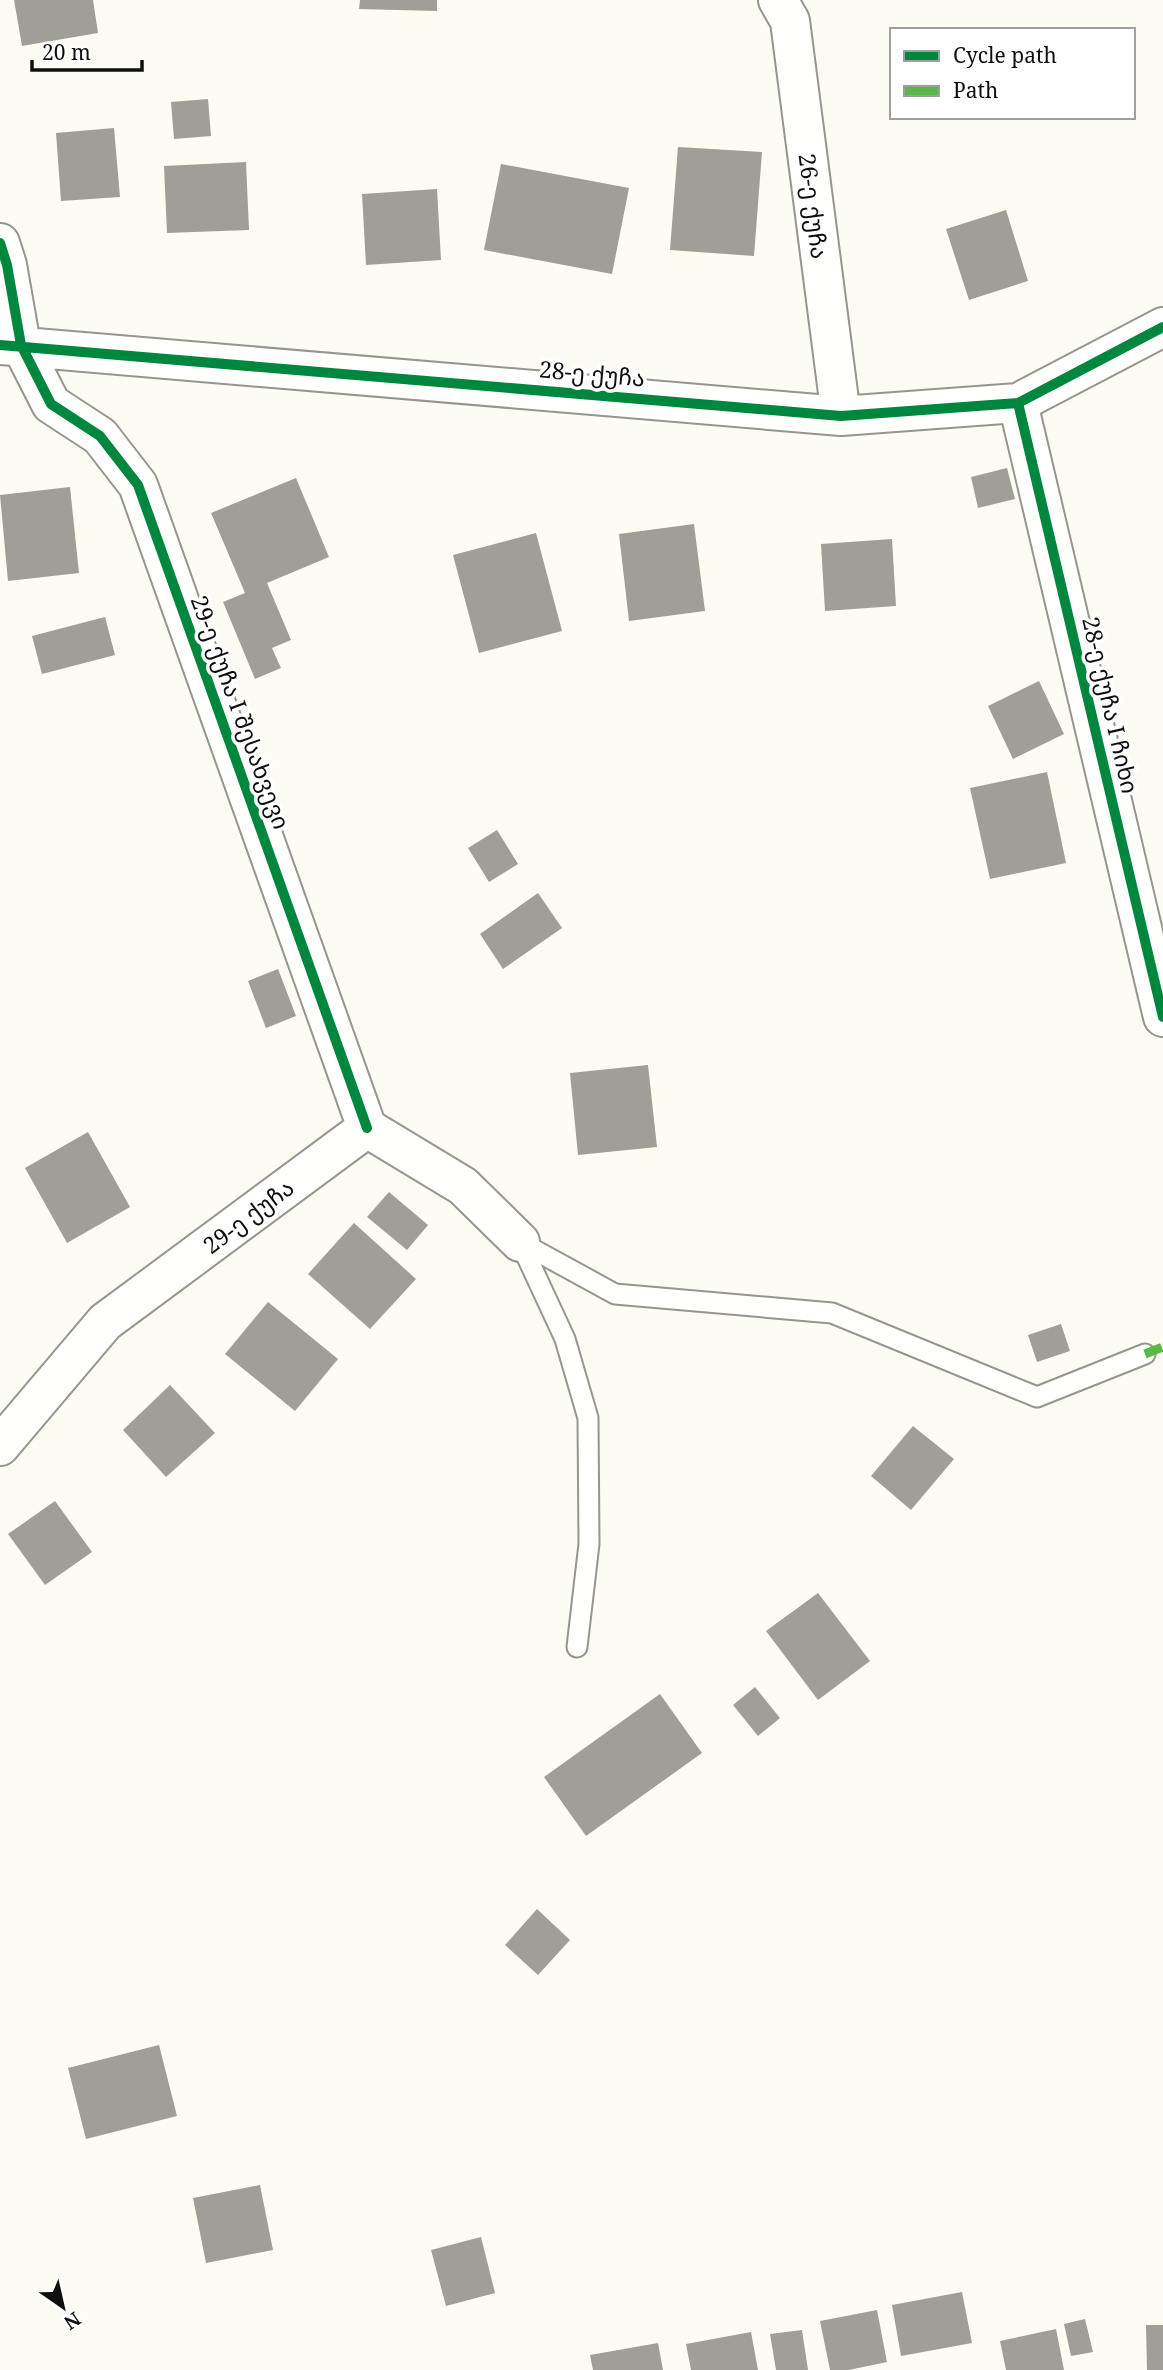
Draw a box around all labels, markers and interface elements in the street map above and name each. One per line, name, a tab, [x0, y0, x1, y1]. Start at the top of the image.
scale bar	[32, 28, 142, 72]
legend	[890, 28, 1135, 119]
text: 20 m	[42, 38, 91, 66]
text: Cycle path	[953, 41, 1057, 69]
text: Path	[953, 76, 998, 104]
street label: 26-ე ქუჩა	[792, 151, 836, 261]
street label: 28-ე ქუჩა	[538, 352, 646, 394]
street label: 29-ე ქუჩა I შესახვევი	[184, 591, 298, 833]
street label: 28-ე ქუჩა I ჩიხი	[1075, 613, 1147, 797]
street label: 29-ე ქუჩა	[196, 1171, 300, 1261]
north arrow	[28, 2272, 98, 2342]
text: N	[59, 2306, 86, 2336]

